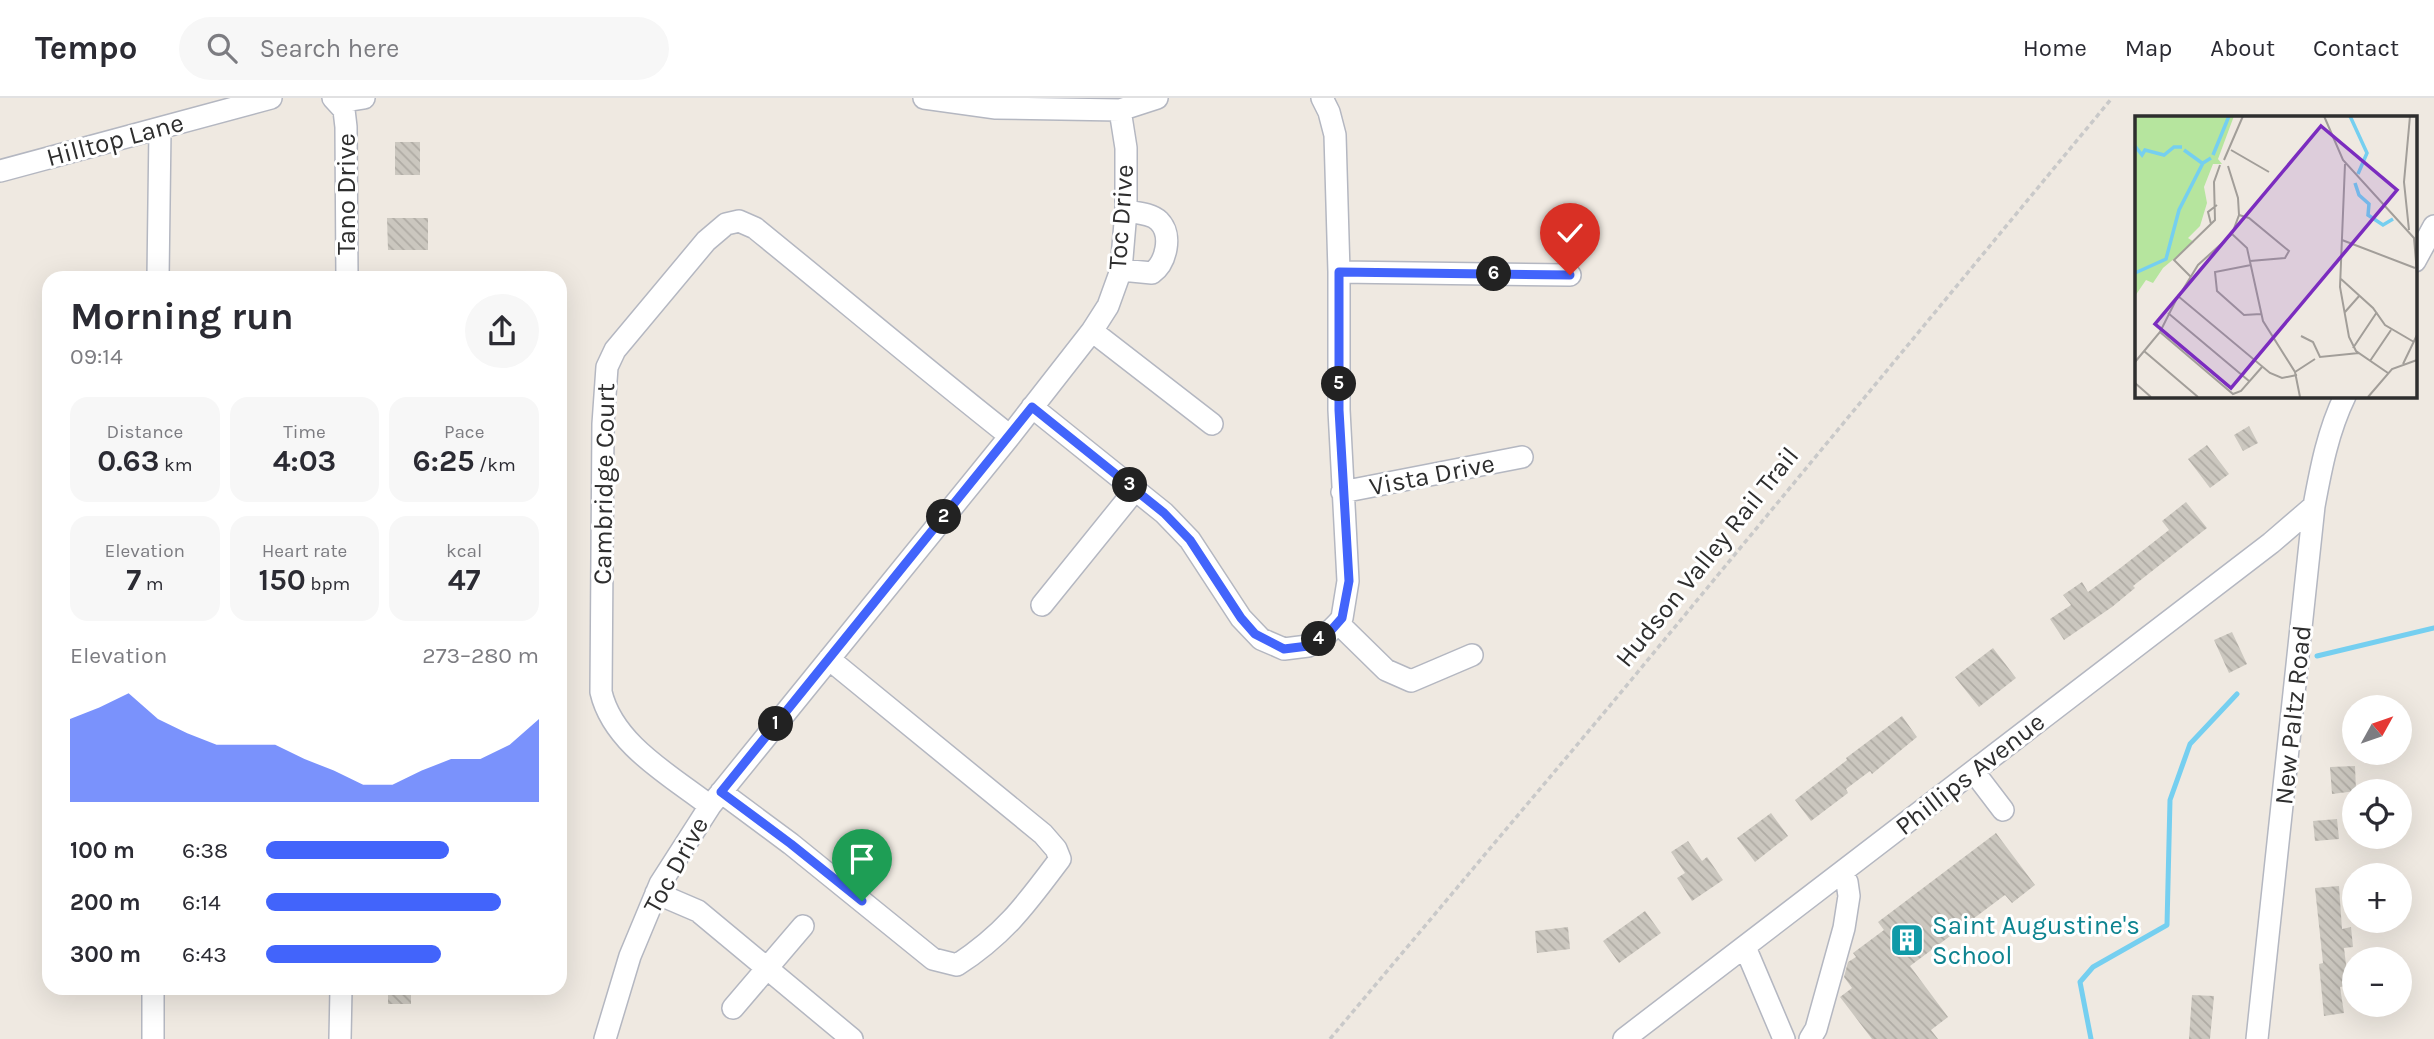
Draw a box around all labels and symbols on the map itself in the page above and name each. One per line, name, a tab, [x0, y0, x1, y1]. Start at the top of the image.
street label: Hilltop Lane	[43, 107, 187, 173]
inset map	[2135, 116, 2416, 397]
street label: Tano Drive	[331, 133, 362, 255]
street label: Toc Drive	[1102, 163, 1140, 271]
pin	[1540, 203, 1600, 275]
pin: 6	[1476, 256, 1512, 292]
pin: 5	[1322, 366, 1356, 402]
street label: Cambridge Court	[587, 383, 621, 585]
street label: Hudson Valley Rail Trail	[1609, 441, 1805, 673]
street label: Vista Drive	[1367, 448, 1497, 502]
pin: 3	[1112, 468, 1148, 502]
pin: 2	[926, 500, 962, 534]
pin: 4	[1302, 622, 1336, 656]
street label: New Paltz Road	[2268, 624, 2318, 806]
north arrow	[2342, 695, 2412, 765]
pin: 1	[758, 706, 794, 742]
street label: Phillips Avenue	[1889, 706, 2051, 842]
street label: Toc Drive	[637, 811, 715, 919]
pin	[832, 829, 892, 901]
place label: Saint Augustine's School	[1932, 910, 2140, 971]
building icon: Saint Augustine's School	[1888, 921, 1926, 959]

